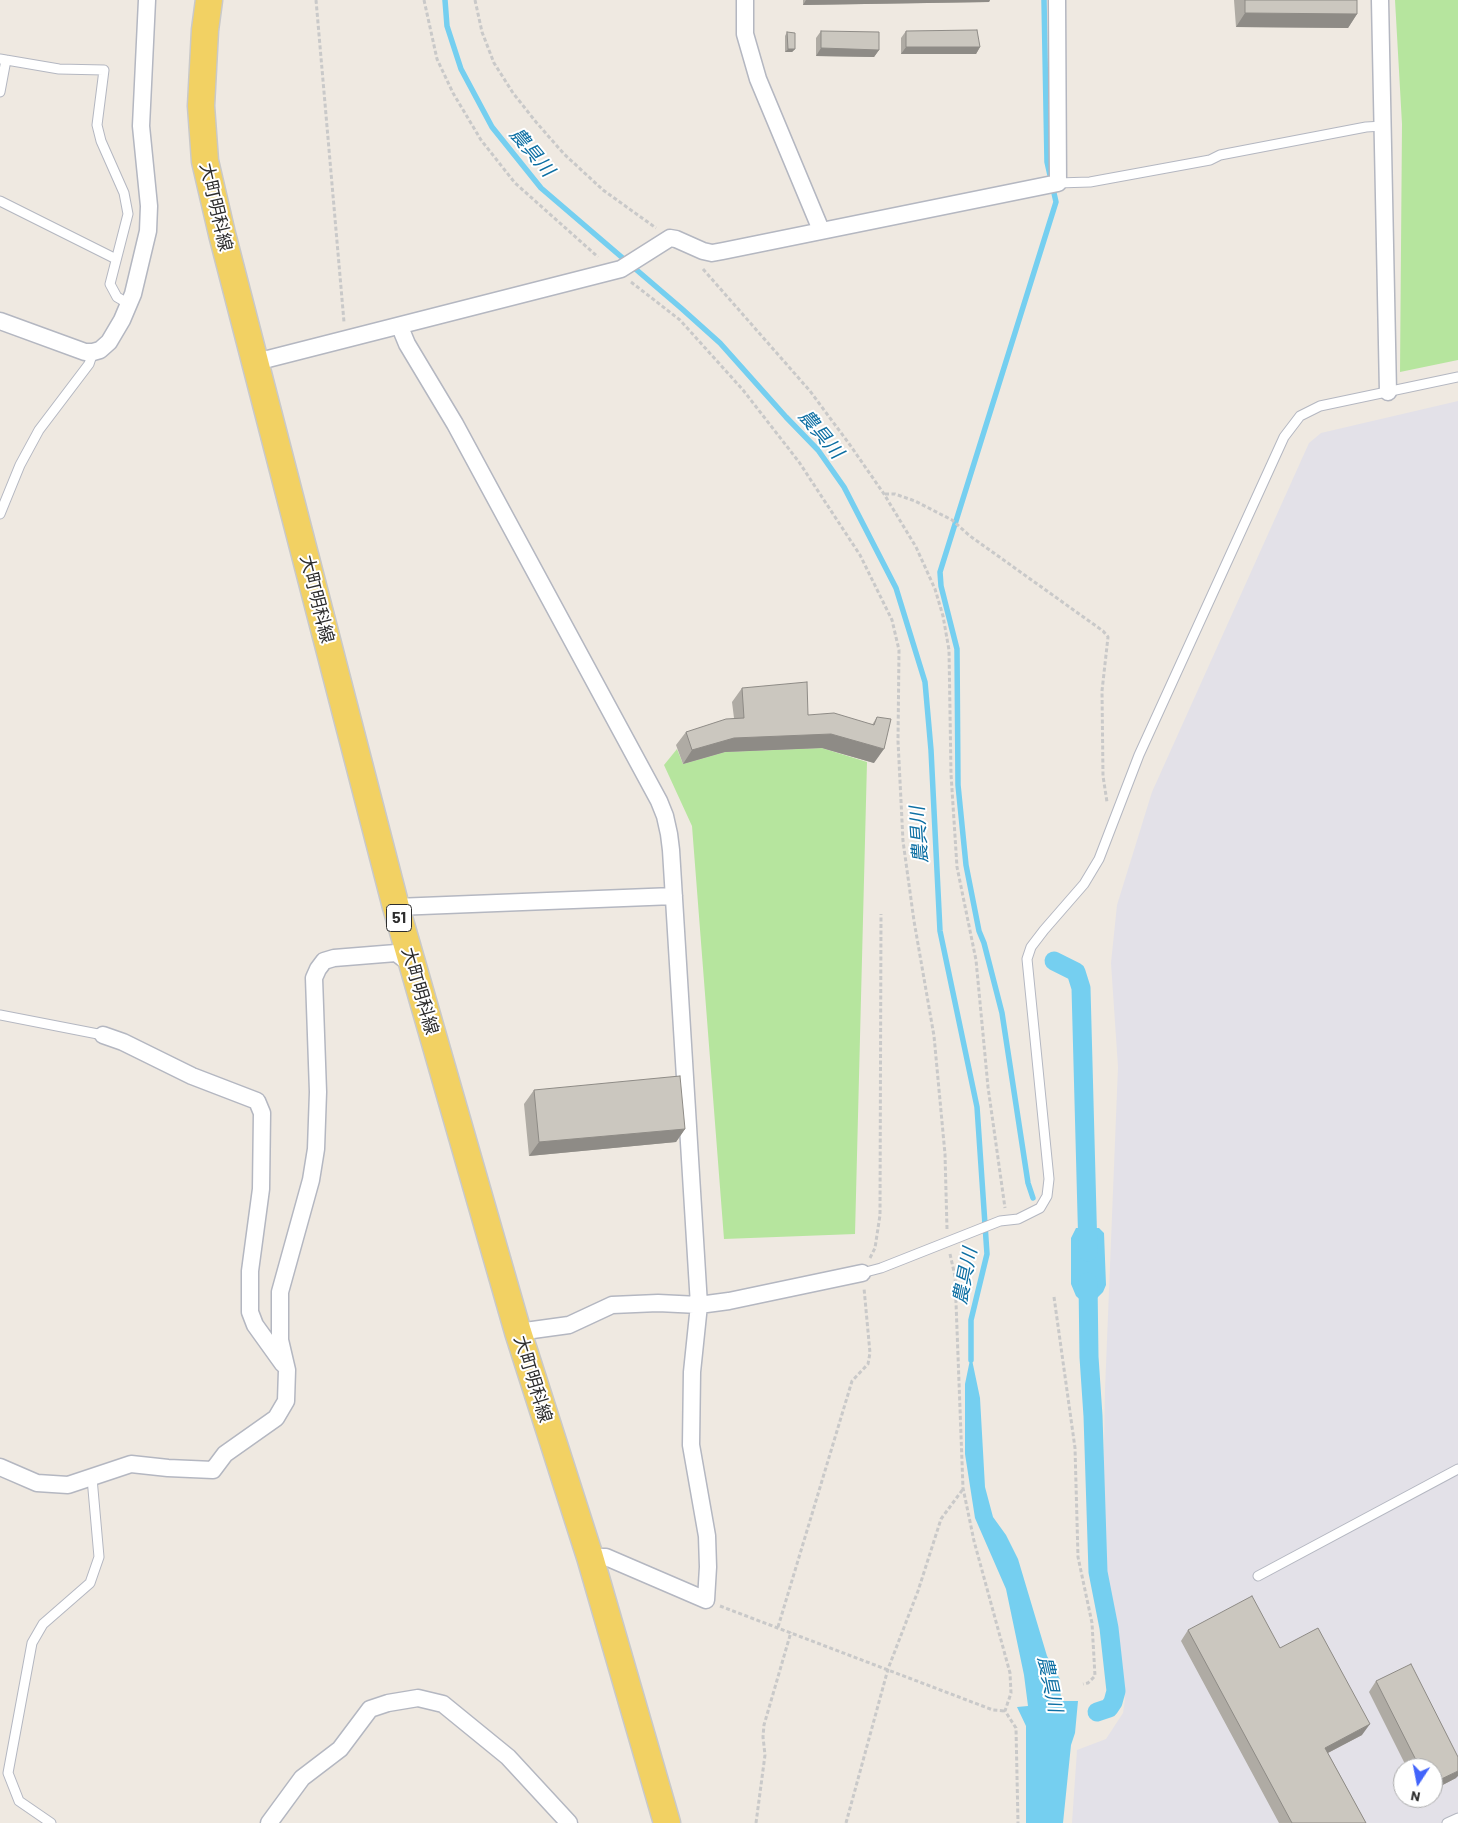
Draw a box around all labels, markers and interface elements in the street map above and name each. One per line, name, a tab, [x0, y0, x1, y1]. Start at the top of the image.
water label: 農具川	[505, 123, 559, 181]
street label: 大町明科線	[195, 161, 237, 253]
water label: 農具川	[794, 405, 848, 463]
street label: 大町明科線	[296, 553, 338, 645]
water label: 農具川	[906, 806, 932, 864]
road number: 51	[386, 904, 412, 931]
street label: 大町明科線	[397, 945, 443, 1037]
water label: 農具川	[948, 1246, 982, 1306]
street label: 大町明科線	[510, 1333, 556, 1425]
water label: 農具川	[1033, 1654, 1067, 1714]
north arrow	[1393, 1758, 1443, 1808]
text: N	[1409, 1788, 1421, 1806]

